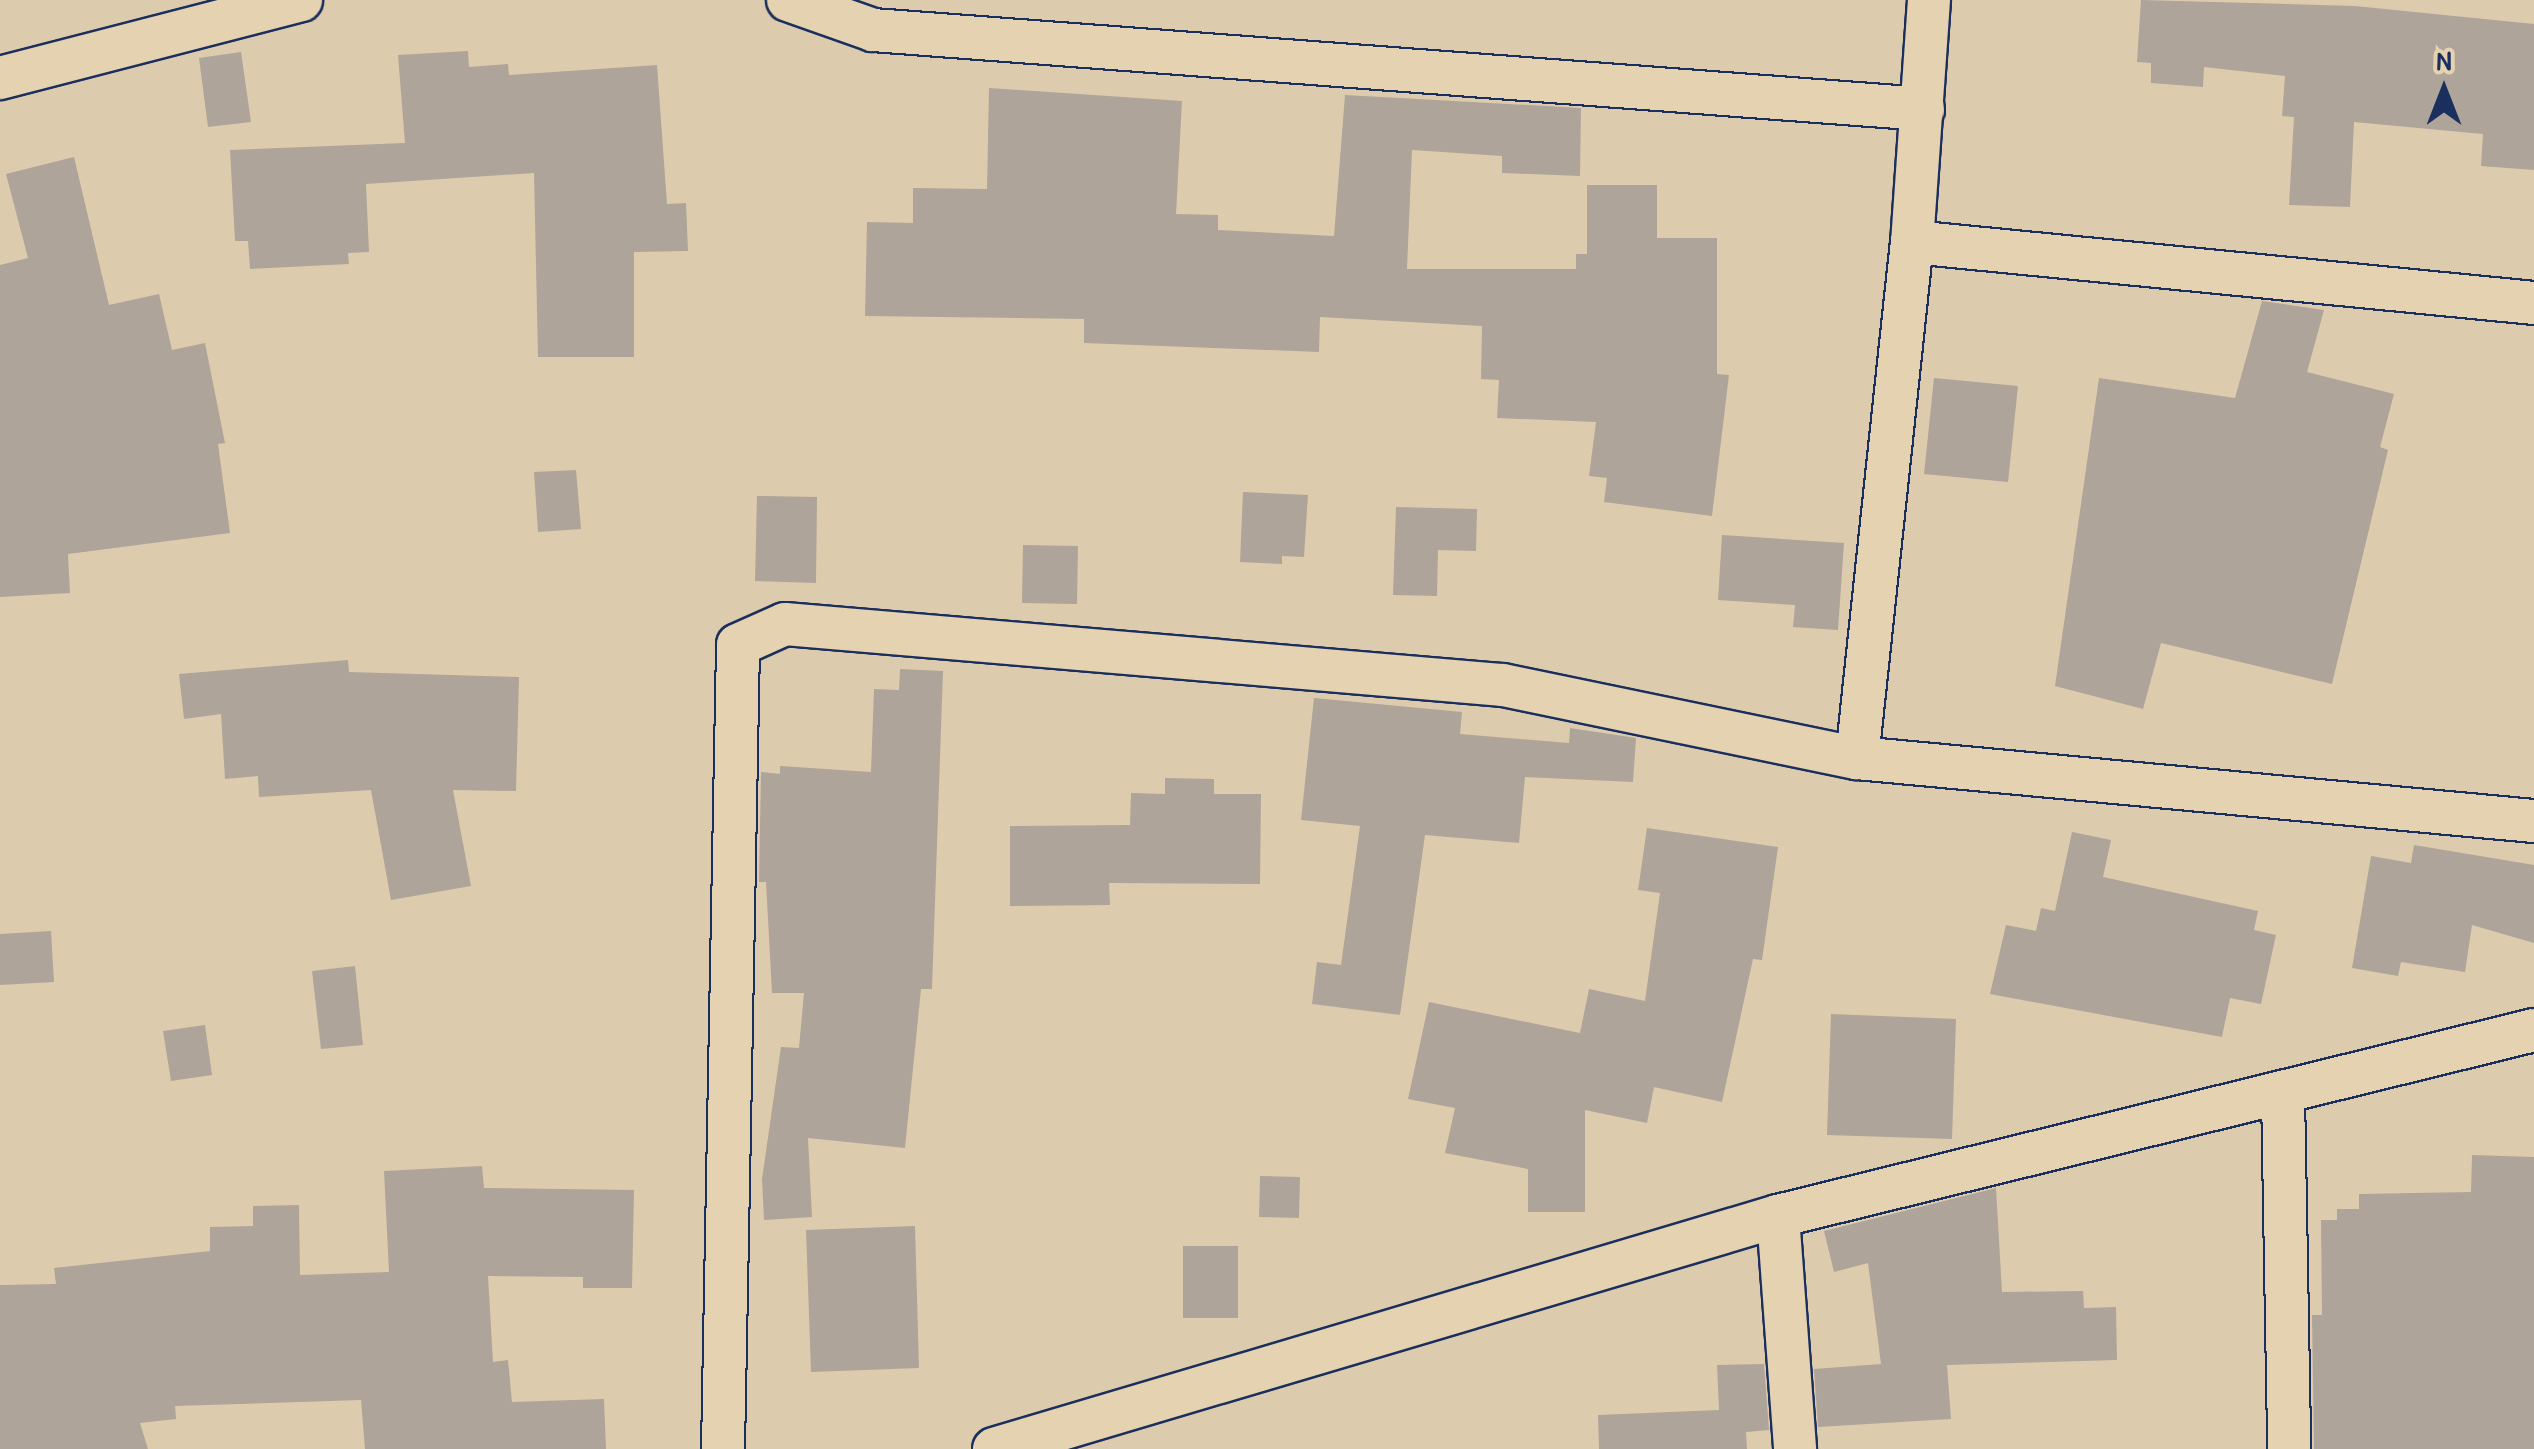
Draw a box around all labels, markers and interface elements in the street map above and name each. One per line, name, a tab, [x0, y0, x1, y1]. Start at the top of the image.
north arrow	[2394, 40, 2494, 140]
text: N	[2437, 41, 2451, 79]

